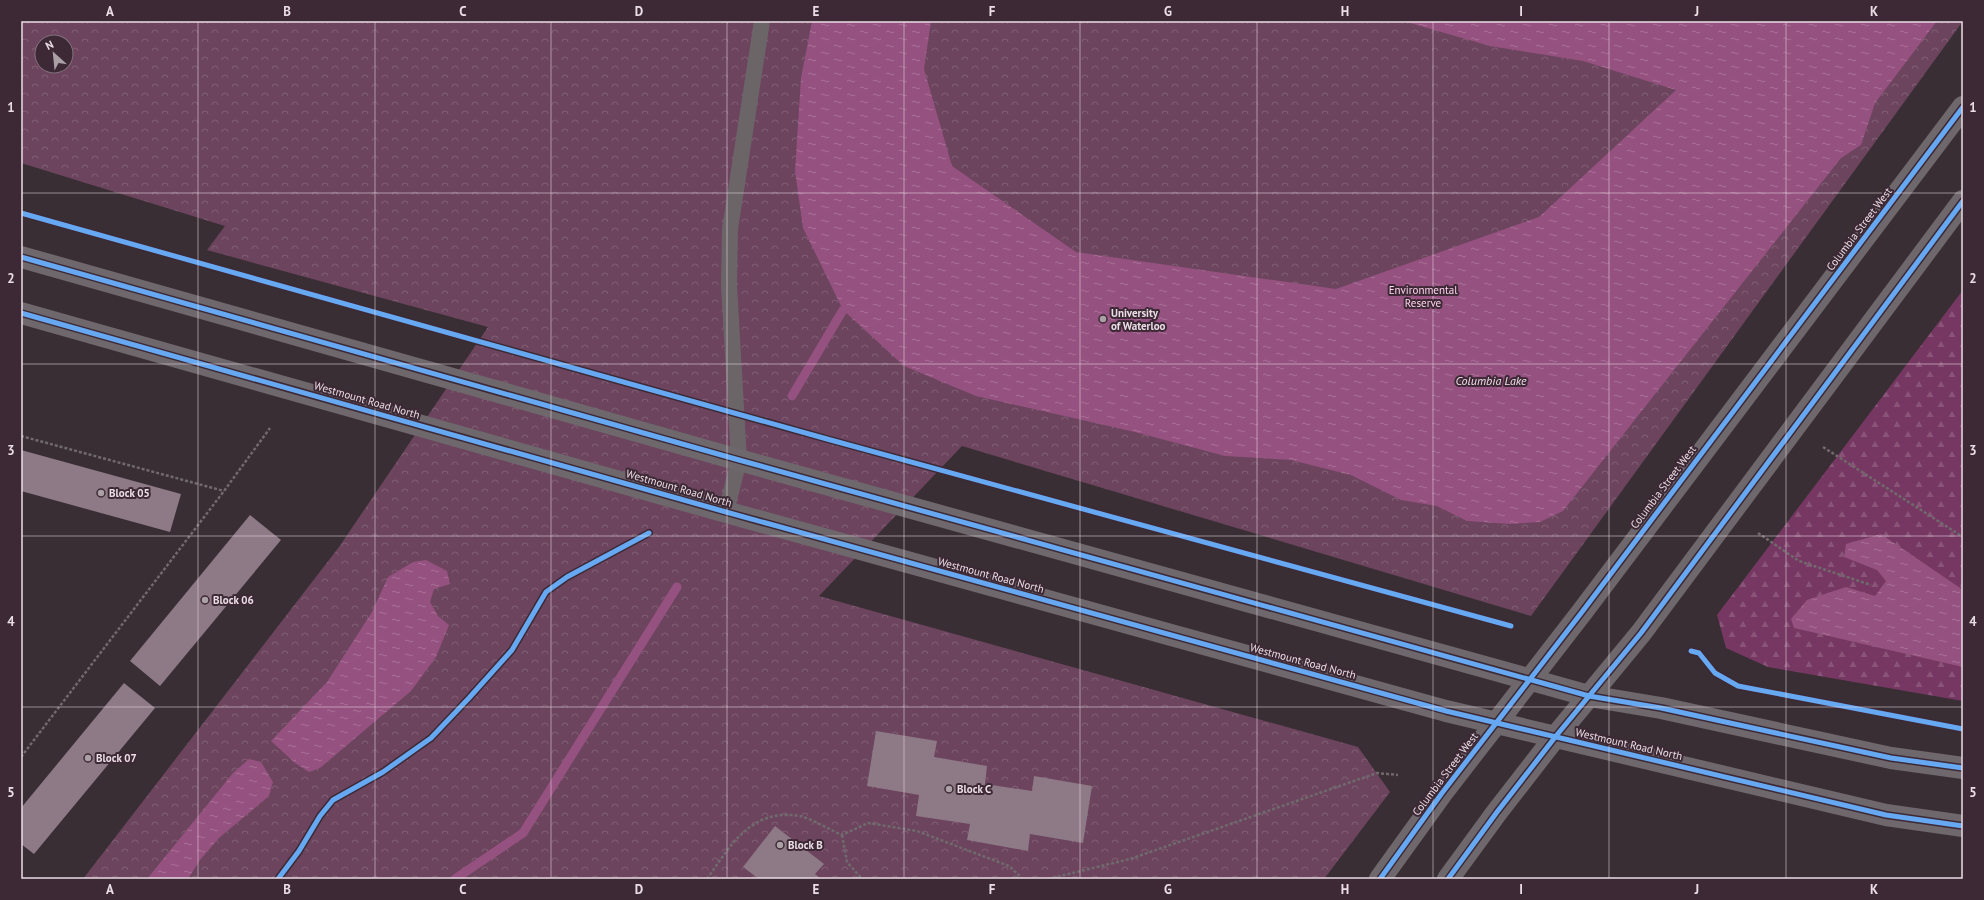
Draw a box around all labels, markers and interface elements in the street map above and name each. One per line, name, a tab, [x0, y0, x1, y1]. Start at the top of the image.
text: A	[106, 3, 114, 20]
text: B	[283, 3, 291, 20]
text: C	[459, 3, 467, 20]
text: D	[635, 3, 643, 20]
text: E	[813, 3, 820, 20]
text: F	[989, 3, 996, 20]
text: G	[1164, 3, 1172, 20]
text: H	[1341, 3, 1349, 20]
text: I	[1519, 3, 1523, 20]
text: J	[1694, 3, 1699, 20]
text: K	[1870, 3, 1878, 20]
north arrow	[34, 34, 74, 74]
text: N	[43, 37, 56, 53]
text: 1	[7, 99, 15, 116]
text: 1	[1969, 99, 1977, 116]
street label: Columbia Street West	[1823, 184, 1895, 273]
text: 2	[7, 270, 15, 287]
text: 2	[1969, 270, 1977, 287]
park label: Environmental Reserve	[1389, 283, 1458, 310]
place label: University of Waterloo	[1111, 306, 1166, 333]
marker: University of Waterloo	[1098, 314, 1108, 324]
water label: Columbia Lake	[1456, 373, 1527, 388]
street label: Westmount Road North	[313, 378, 421, 422]
text: 3	[7, 442, 15, 459]
street label: Columbia Street West	[1627, 442, 1699, 531]
text: 3	[1969, 442, 1977, 459]
street label: Westmount Road North	[625, 466, 733, 510]
place label: Block 05	[109, 486, 150, 500]
marker: Block 05	[96, 488, 106, 498]
street label: Westmount Road North	[936, 554, 1046, 596]
place label: Block 06	[213, 593, 254, 607]
marker: Block 06	[200, 595, 210, 605]
text: 4	[7, 613, 15, 630]
text: 4	[1969, 613, 1977, 630]
street label: Westmount Road North	[1248, 640, 1358, 682]
street label: Westmount Road North	[1574, 725, 1684, 763]
street label: Columbia Street West	[1409, 729, 1481, 818]
place label: Block 07	[96, 751, 137, 765]
marker: Block 07	[83, 753, 93, 763]
place label: Block C	[957, 782, 991, 796]
text: 5	[7, 784, 15, 801]
marker: Block C	[944, 784, 954, 794]
text: 5	[1969, 784, 1977, 801]
place label: Block B	[788, 838, 823, 852]
marker: Block B	[775, 840, 785, 850]
text: A	[106, 881, 114, 898]
text: B	[283, 881, 291, 898]
text: C	[459, 881, 467, 898]
text: D	[635, 881, 643, 898]
text: E	[813, 881, 820, 898]
text: F	[989, 881, 996, 898]
text: G	[1164, 881, 1172, 898]
text: H	[1341, 881, 1349, 898]
text: I	[1519, 881, 1523, 898]
text: J	[1694, 881, 1699, 898]
text: K	[1870, 881, 1878, 898]

